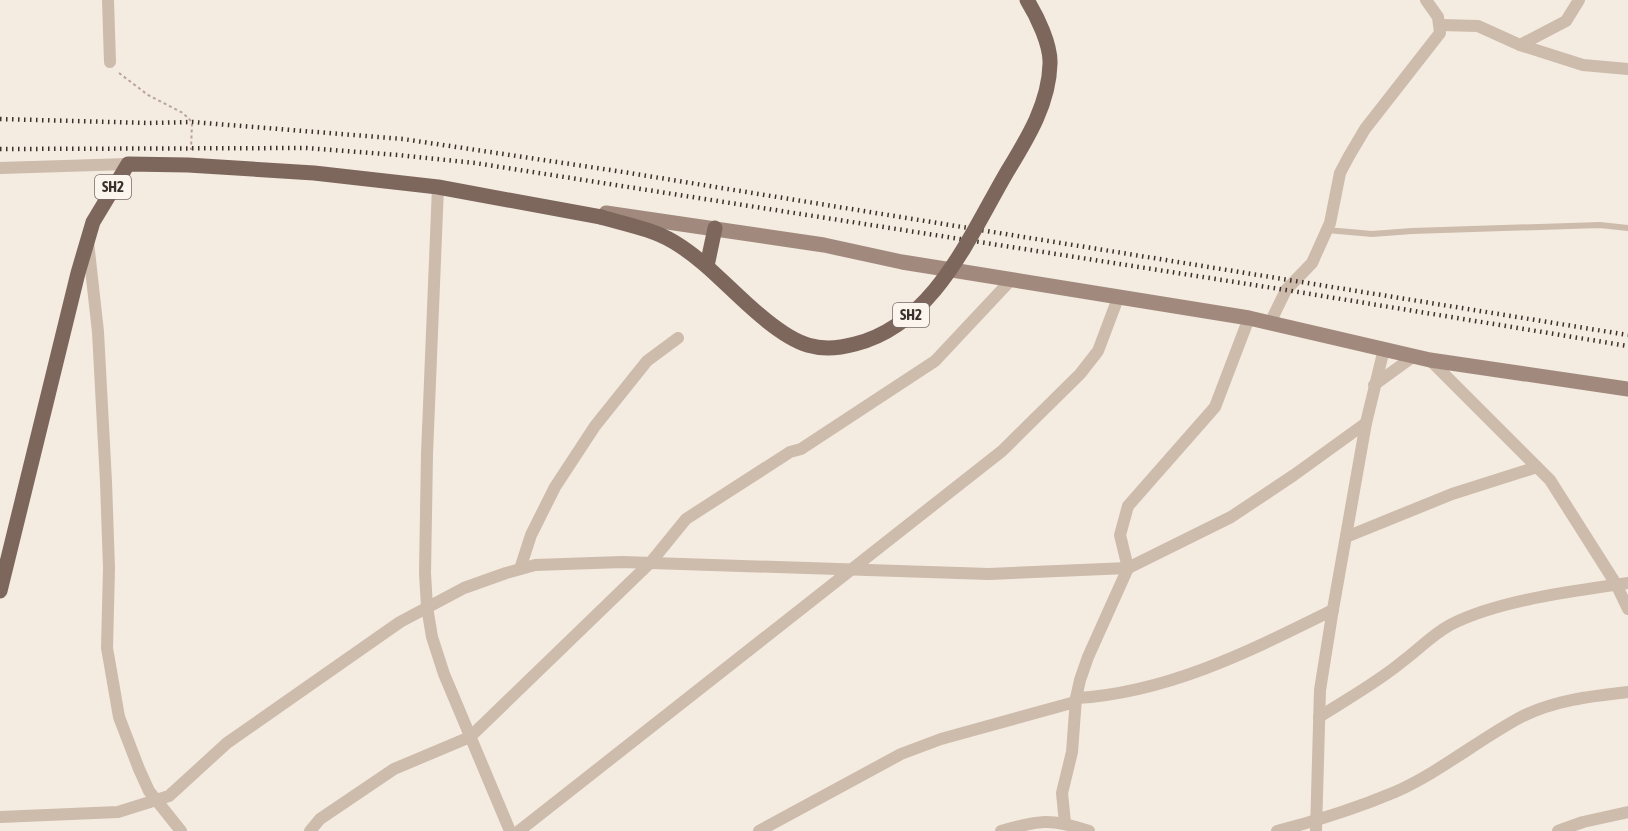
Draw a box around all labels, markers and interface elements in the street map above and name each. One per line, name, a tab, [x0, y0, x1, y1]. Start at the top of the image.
road number: SH2	[95, 175, 131, 199]
road number: SH2	[893, 303, 929, 327]

